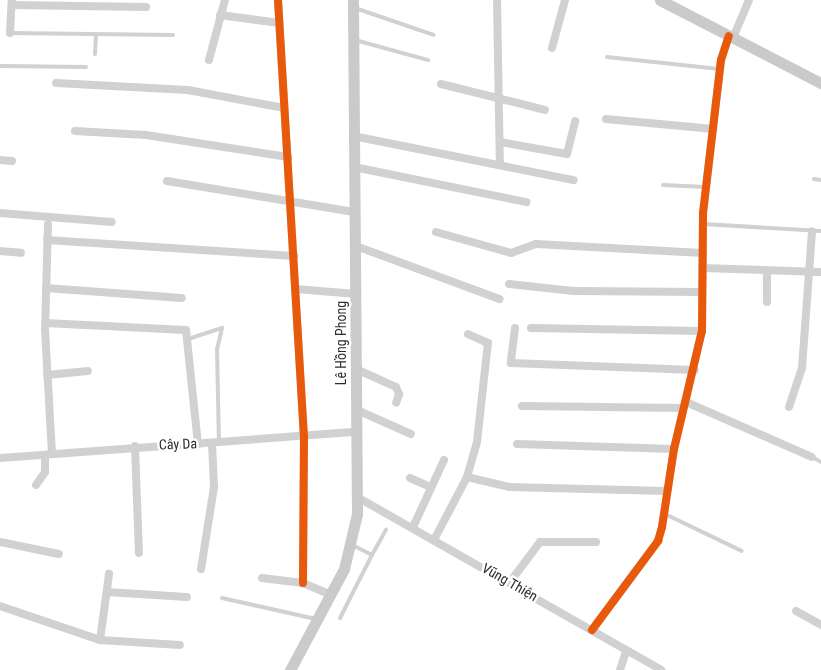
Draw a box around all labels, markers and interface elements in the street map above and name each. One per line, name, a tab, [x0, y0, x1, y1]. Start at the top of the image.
street label: Lê Hồng Phong	[333, 301, 349, 385]
street label: Cây Da	[159, 435, 197, 453]
street label: Vũng Thiện	[479, 559, 541, 605]

